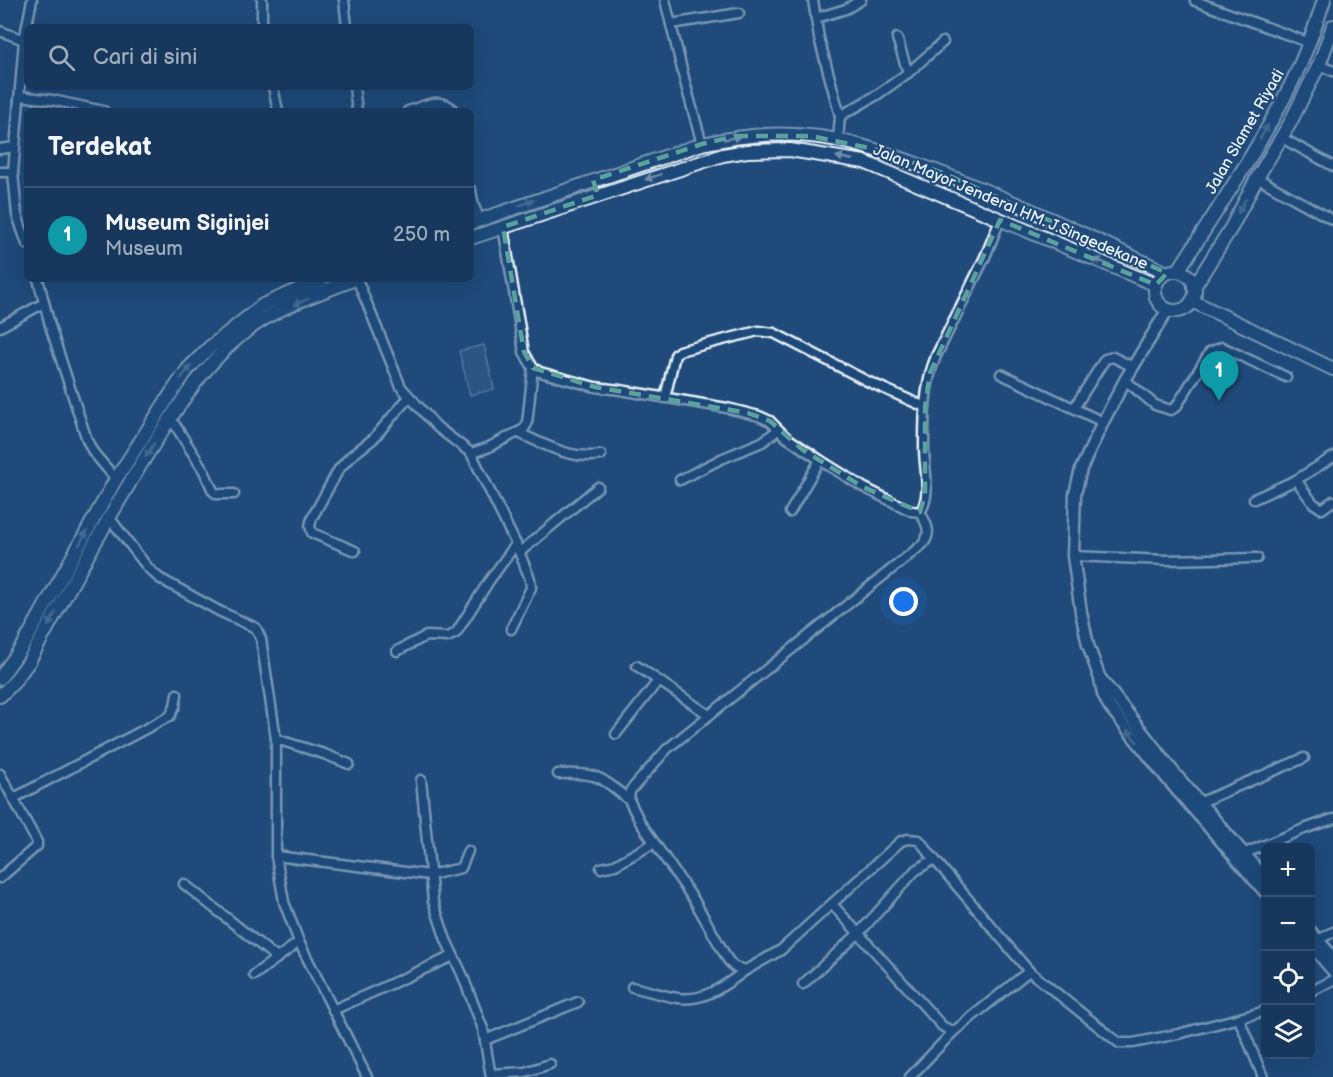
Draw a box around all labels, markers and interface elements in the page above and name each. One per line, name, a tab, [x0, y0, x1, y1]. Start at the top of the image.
search box	[24, 24, 474, 90]
icon: search	[45, 41, 78, 74]
text: Cari di sini	[93, 44, 197, 71]
street label: Jalan Slamet Riyadi	[1202, 66, 1289, 197]
one-way arrow	[1258, 124, 1269, 140]
text: Terdekat	[48, 132, 151, 163]
one-way arrow	[722, 133, 741, 142]
street label: Jalan Mayor Jenderal HM. J.Singedekane	[870, 141, 1151, 274]
one-way arrow	[834, 153, 853, 162]
one-way arrow	[644, 173, 662, 182]
one-way arrow	[1238, 197, 1247, 214]
one-way arrow	[517, 198, 535, 208]
text: Museum Siginjei	[105, 210, 269, 237]
text: 1	[63, 223, 72, 247]
text: 250 m	[393, 223, 450, 247]
text: Museum	[105, 237, 183, 261]
one-way arrow	[1093, 257, 1111, 266]
one-way arrow	[292, 297, 309, 306]
pin: 1	[1200, 352, 1238, 401]
one-way arrow	[180, 365, 192, 380]
one-way arrow	[144, 442, 155, 458]
one-way arrow	[78, 529, 88, 546]
your location	[889, 587, 918, 616]
one-way arrow	[47, 611, 57, 628]
one-way arrow	[1127, 729, 1139, 744]
map controls	[1261, 843, 1315, 1059]
button: +	[1261, 843, 1315, 897]
button: −	[1261, 897, 1315, 951]
button: locate	[1261, 951, 1315, 1005]
button: layers	[1261, 1005, 1315, 1059]

